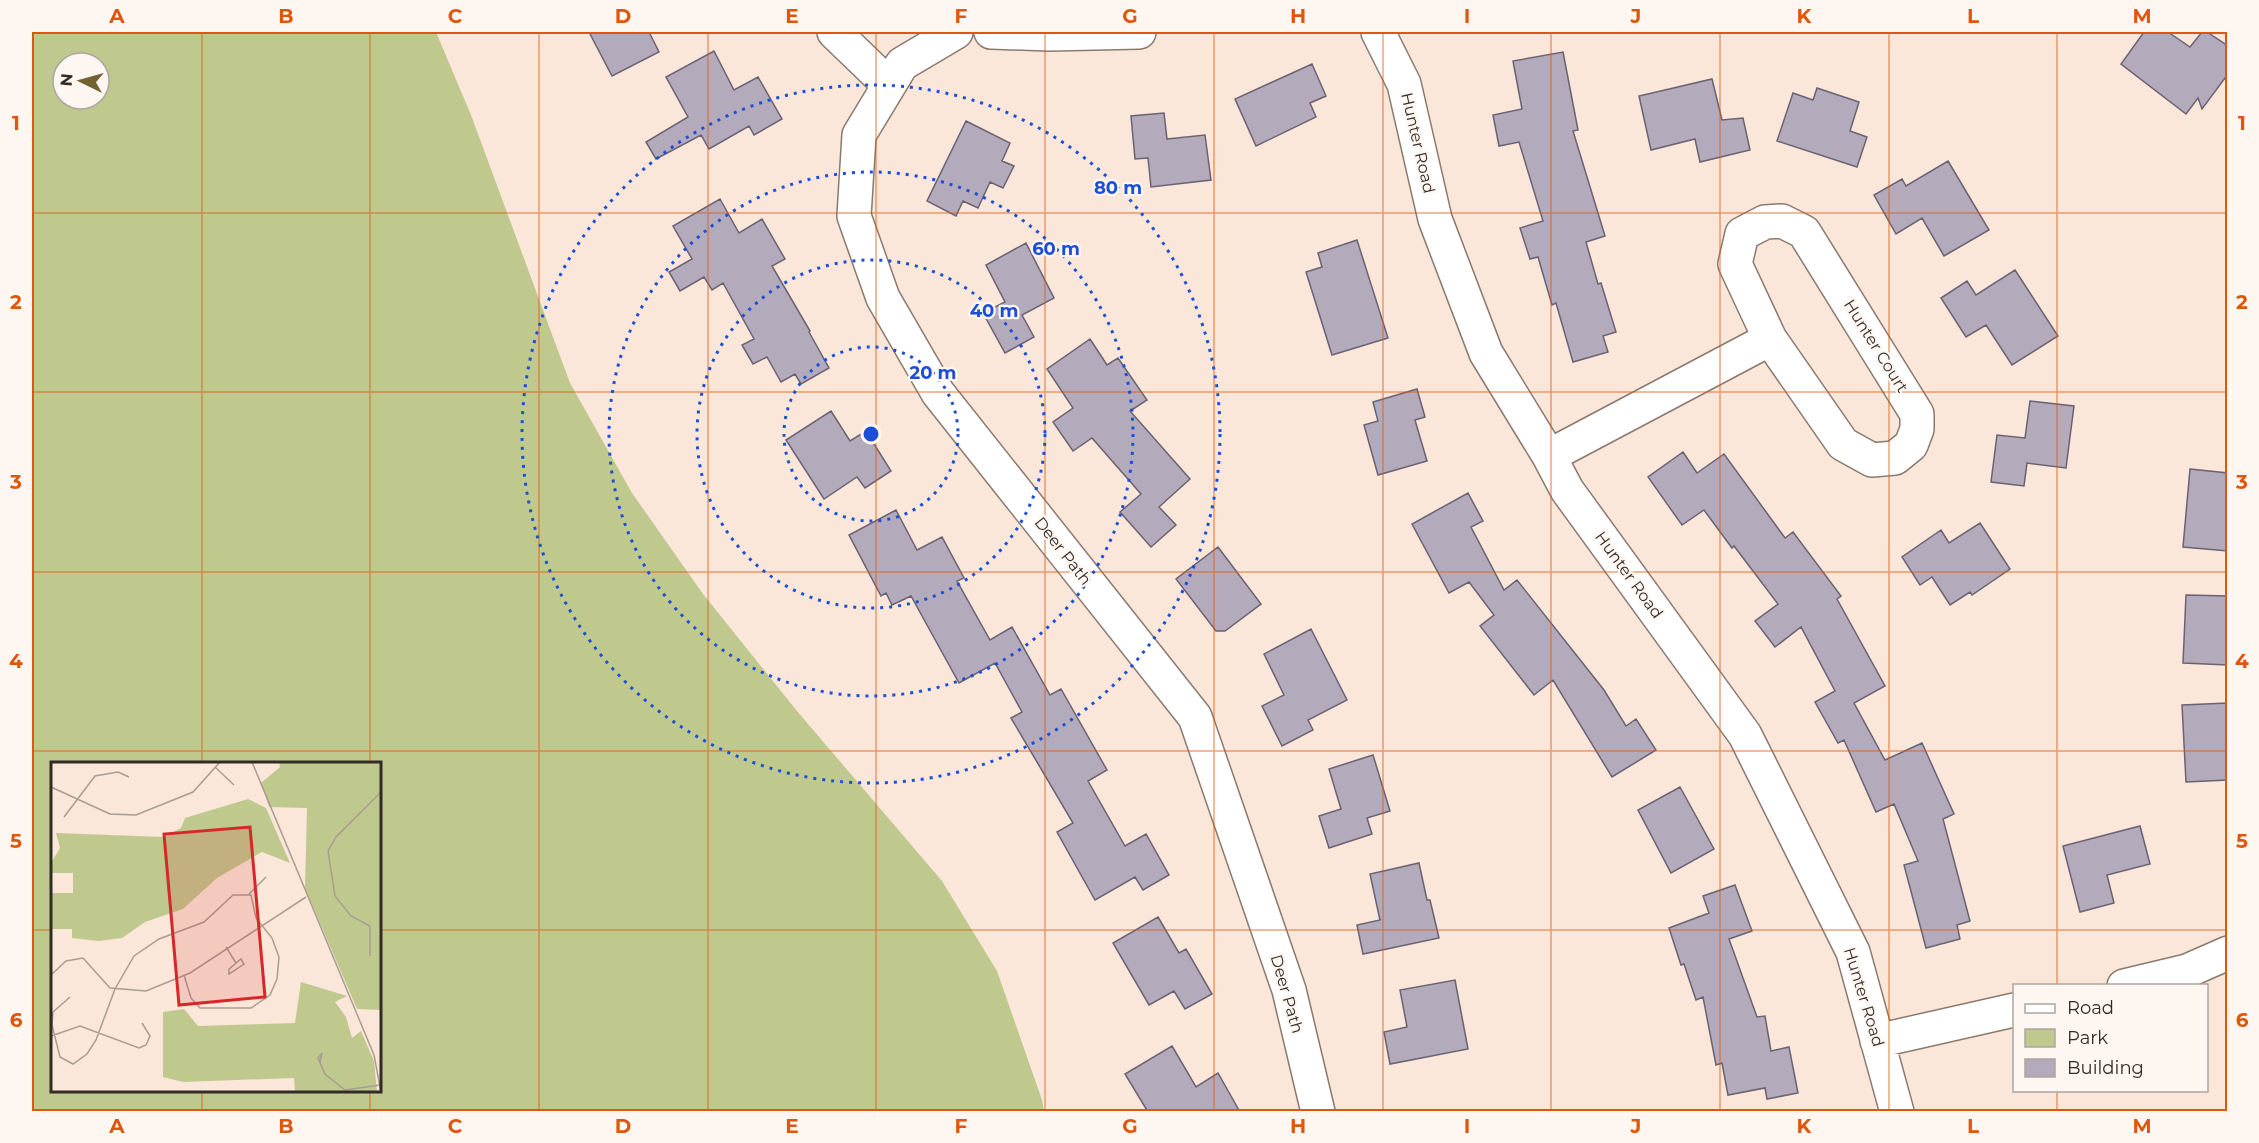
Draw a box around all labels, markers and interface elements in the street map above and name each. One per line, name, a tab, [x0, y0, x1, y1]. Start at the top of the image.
text: A	[108, 4, 125, 28]
text: B	[278, 4, 294, 28]
text: C	[448, 4, 463, 28]
text: D	[615, 4, 631, 28]
text: E	[785, 4, 799, 28]
text: F	[955, 4, 968, 28]
text: G	[1122, 4, 1138, 28]
text: H	[1290, 4, 1306, 28]
text: I	[1464, 4, 1470, 28]
text: J	[1630, 4, 1641, 28]
text: K	[1797, 4, 1813, 28]
text: L	[1967, 4, 1979, 28]
text: M	[2132, 4, 2152, 28]
north arrow	[51, 51, 111, 111]
text: N	[57, 72, 77, 87]
street label: Hunter Road	[1397, 91, 1439, 195]
text: 1	[12, 111, 20, 135]
text: 1	[2238, 111, 2246, 135]
text: 80 m	[1094, 177, 1142, 199]
text: 60 m	[1032, 238, 1080, 260]
text: 2	[10, 290, 22, 314]
text: 2	[2236, 290, 2248, 314]
street label: Hunter Court	[1840, 296, 1912, 396]
text: 40 m	[970, 300, 1018, 322]
text: 20 m	[910, 362, 956, 384]
centre of rings	[861, 424, 881, 444]
text: 3	[9, 470, 22, 494]
text: 3	[2235, 470, 2248, 494]
street label: Deer Path	[1031, 513, 1095, 589]
street label: Hunter Road	[1591, 528, 1667, 622]
text: 4	[9, 649, 23, 673]
text: 4	[2235, 649, 2249, 673]
inset map	[51, 762, 381, 1092]
text: 5	[10, 829, 22, 853]
text: 5	[2236, 829, 2248, 853]
street label: Hunter Road	[1840, 945, 1888, 1049]
street label: Deer Path	[1267, 952, 1307, 1036]
legend	[2013, 984, 2208, 1092]
text: Road	[2067, 997, 2114, 1019]
text: 6	[10, 1008, 23, 1032]
text: 6	[2236, 1008, 2249, 1032]
text: Park	[2067, 1027, 2108, 1049]
text: Building	[2067, 1057, 2144, 1079]
text: A	[108, 1114, 125, 1138]
text: B	[278, 1114, 294, 1138]
text: C	[448, 1114, 463, 1138]
text: D	[615, 1114, 631, 1138]
text: E	[785, 1114, 799, 1138]
text: F	[955, 1114, 968, 1138]
text: G	[1122, 1114, 1138, 1138]
text: H	[1290, 1114, 1306, 1138]
text: I	[1464, 1114, 1470, 1138]
text: J	[1630, 1114, 1641, 1138]
text: K	[1797, 1114, 1813, 1138]
text: L	[1967, 1114, 1979, 1138]
text: M	[2132, 1114, 2152, 1138]

